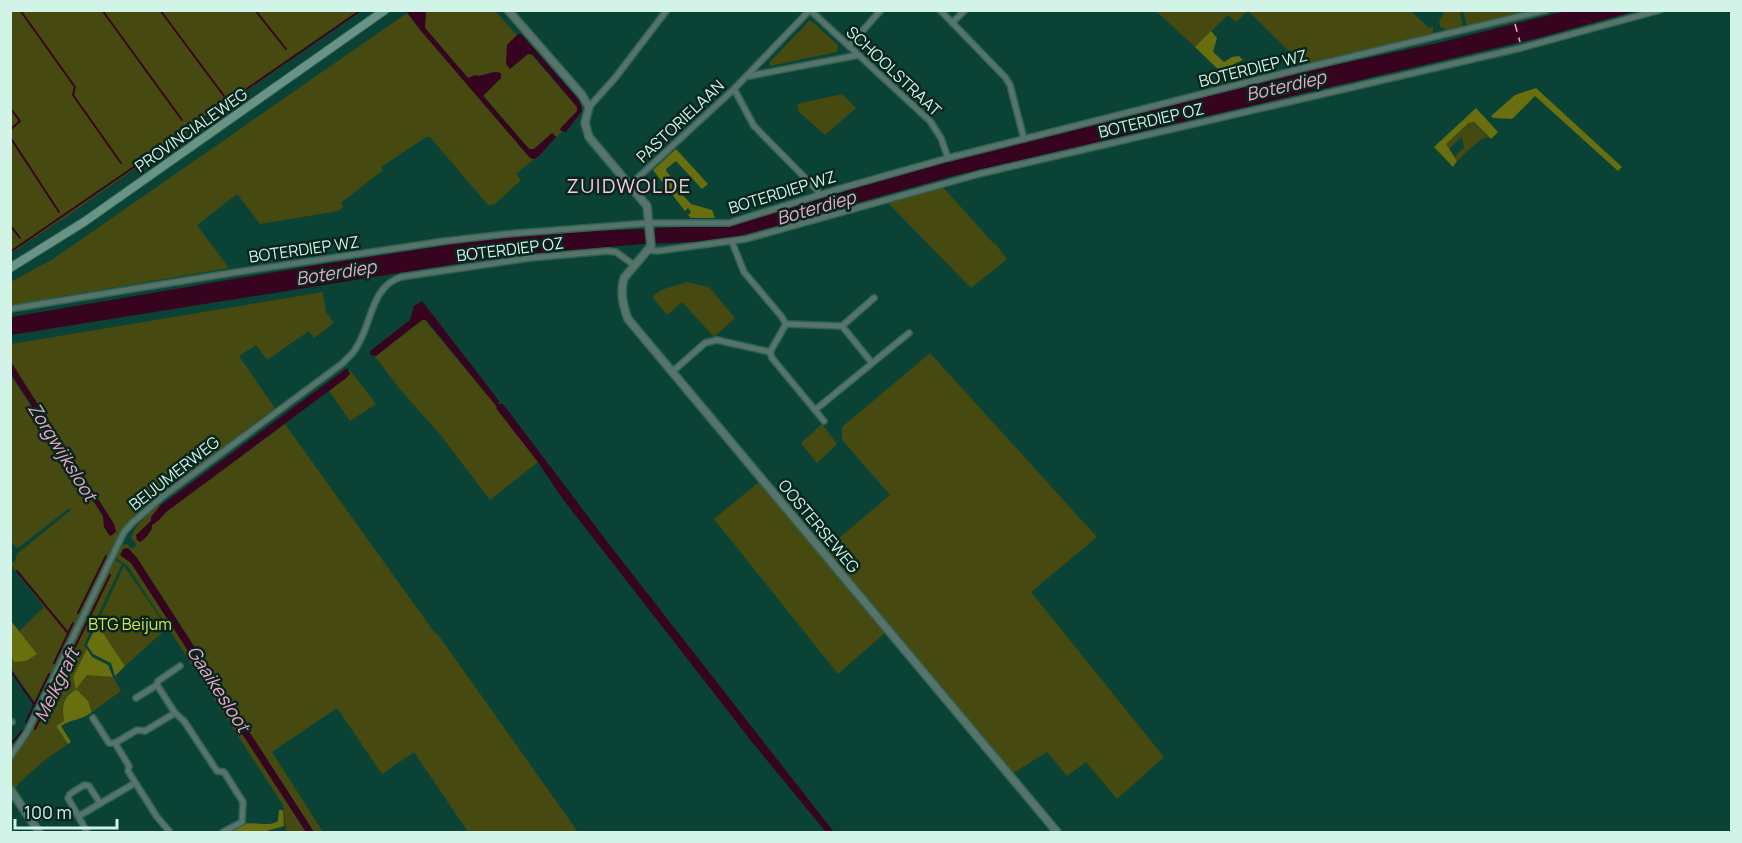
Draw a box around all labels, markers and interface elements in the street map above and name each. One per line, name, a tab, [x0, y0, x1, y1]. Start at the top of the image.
street label: SCHOOLSTRAAT	[842, 21, 947, 121]
street label: BOTERDIEP WZ	[1196, 44, 1310, 92]
water label: Boterdiep	[1244, 64, 1329, 106]
street label: PASTORIELAAN	[631, 75, 729, 167]
street label: PROVINCIALEWEG	[130, 83, 252, 177]
street label: BOTERDIEP OZ	[1096, 97, 1206, 143]
street label: BOTERDIEP WZ	[726, 165, 838, 219]
district label: ZUIDWOLDE	[566, 172, 692, 199]
water label: Boterdiep	[773, 184, 859, 230]
street label: BOTERDIEP WZ	[247, 230, 361, 268]
street label: BOTERDIEP OZ	[455, 231, 565, 266]
water label: Boterdiep	[294, 254, 379, 290]
water label: Zorgwijksloot	[23, 398, 104, 507]
street label: BEIJUMERWEG	[124, 431, 224, 515]
street label: OOSTERSEWEG	[773, 475, 865, 577]
park label: BTG Beijum	[88, 613, 172, 635]
water label: Gaaikesloot	[182, 641, 257, 738]
water label: Melkgraft	[28, 642, 85, 725]
scale bar	[15, 792, 117, 830]
text: 100 m	[24, 800, 72, 824]

